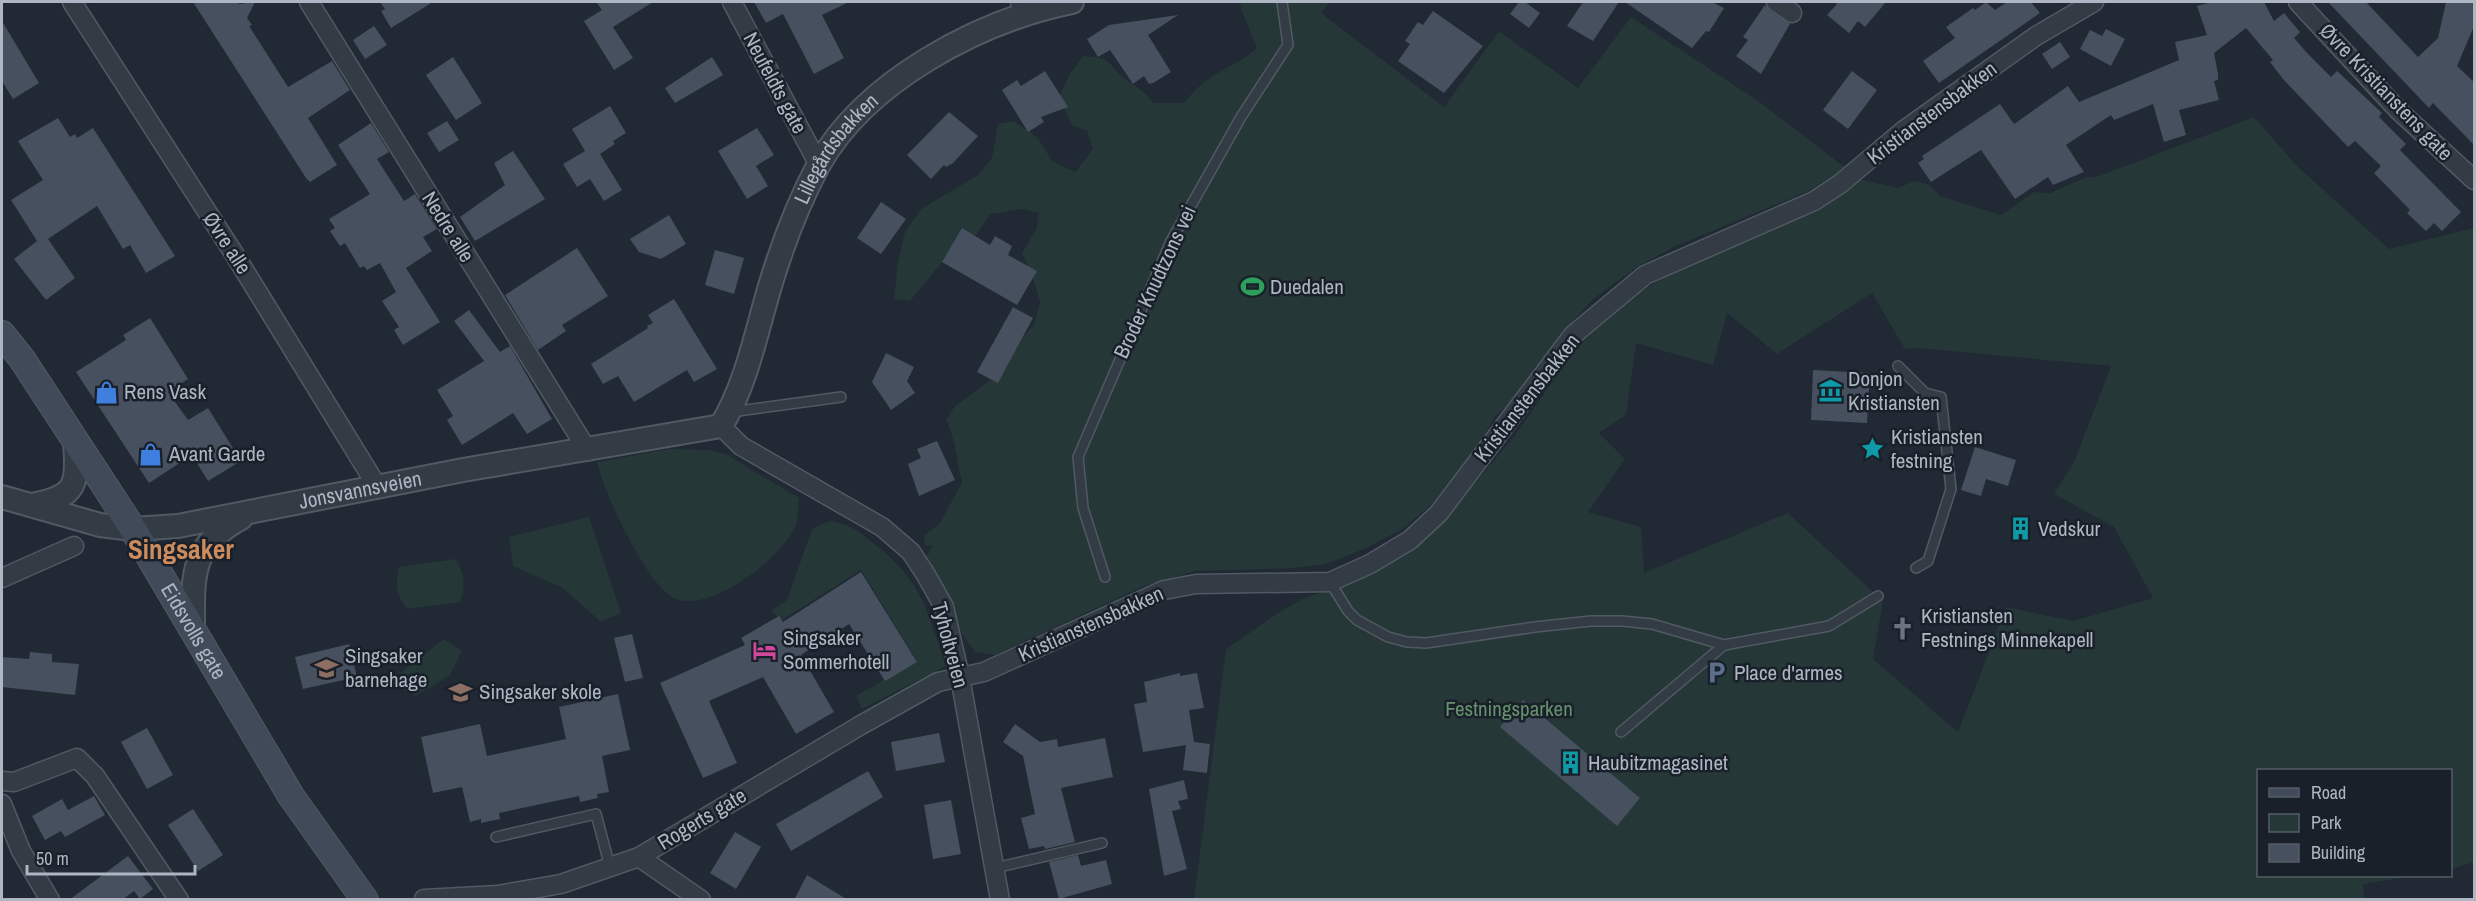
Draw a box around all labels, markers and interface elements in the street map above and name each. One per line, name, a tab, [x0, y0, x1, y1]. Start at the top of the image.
street label: Øvre Kristianstens gate	[2313, 17, 2460, 167]
street label: Neufeldts gate	[737, 27, 814, 139]
street label: Kristianstensbakken	[1861, 54, 2003, 171]
street label: Lillegårdsbakken	[787, 86, 884, 208]
street label: Nedre alle	[415, 186, 482, 268]
street label: Broder Knudtzons vei	[1106, 201, 1203, 363]
street label: Øvre alle	[196, 206, 258, 280]
place label: Duedalen	[1270, 272, 1344, 301]
sports icon: Duedalen	[1239, 274, 1265, 300]
street label: Kristianstensbakken	[1467, 327, 1586, 468]
place label: Donjon Kristiansten	[1848, 364, 1940, 417]
place label: Rens Vask	[124, 377, 206, 406]
museum icon: Donjon Kristiansten	[1817, 378, 1843, 404]
shop icon: Rens Vask	[93, 379, 119, 405]
place label: Kristiansten festning	[1891, 422, 1983, 475]
place icon: Kristiansten festning	[1860, 436, 1886, 462]
place label: Avant Garde	[168, 439, 265, 468]
shop icon: Avant Garde	[138, 441, 164, 467]
street label: Jonsvannsveien	[296, 463, 424, 516]
place label: Vedskur	[2038, 514, 2100, 543]
building icon: Vedskur	[2007, 516, 2033, 542]
district label: Singsaker	[128, 531, 234, 567]
street label: Eidsvolls gate	[154, 578, 234, 685]
street label: Kristianstensbakken	[1014, 579, 1168, 669]
street label: Tyholtveien	[925, 599, 976, 691]
place label: Kristiansten Festnings Minnekapell	[1921, 601, 2093, 654]
church icon: Kristiansten Festnings Minnekapell	[1890, 615, 1916, 641]
place label: Singsaker Sommerhotell	[783, 623, 889, 676]
hotel icon: Singsaker Sommerhotell	[752, 637, 778, 663]
place label: Singsaker barnehage	[345, 641, 427, 694]
school or university icon: Singsaker barnehage	[314, 655, 340, 681]
place label: Place d'armes	[1734, 658, 1843, 687]
parking icon: Place d'armes	[1703, 660, 1729, 686]
place label: Singsaker skole	[479, 677, 602, 706]
school or university icon: Singsaker skole	[448, 679, 474, 705]
park label: Festningsparken	[1445, 694, 1573, 723]
place label: Haubitzmagasinet	[1588, 748, 1728, 777]
building icon: Haubitzmagasinet	[1557, 750, 1583, 776]
legend	[2257, 769, 2452, 877]
text: Road	[2311, 780, 2346, 805]
street label: Rogerts gate	[652, 781, 751, 856]
text: Park	[2311, 810, 2342, 835]
scale bar	[27, 838, 195, 876]
text: Building	[2311, 840, 2366, 865]
text: 50 m	[36, 846, 69, 871]

